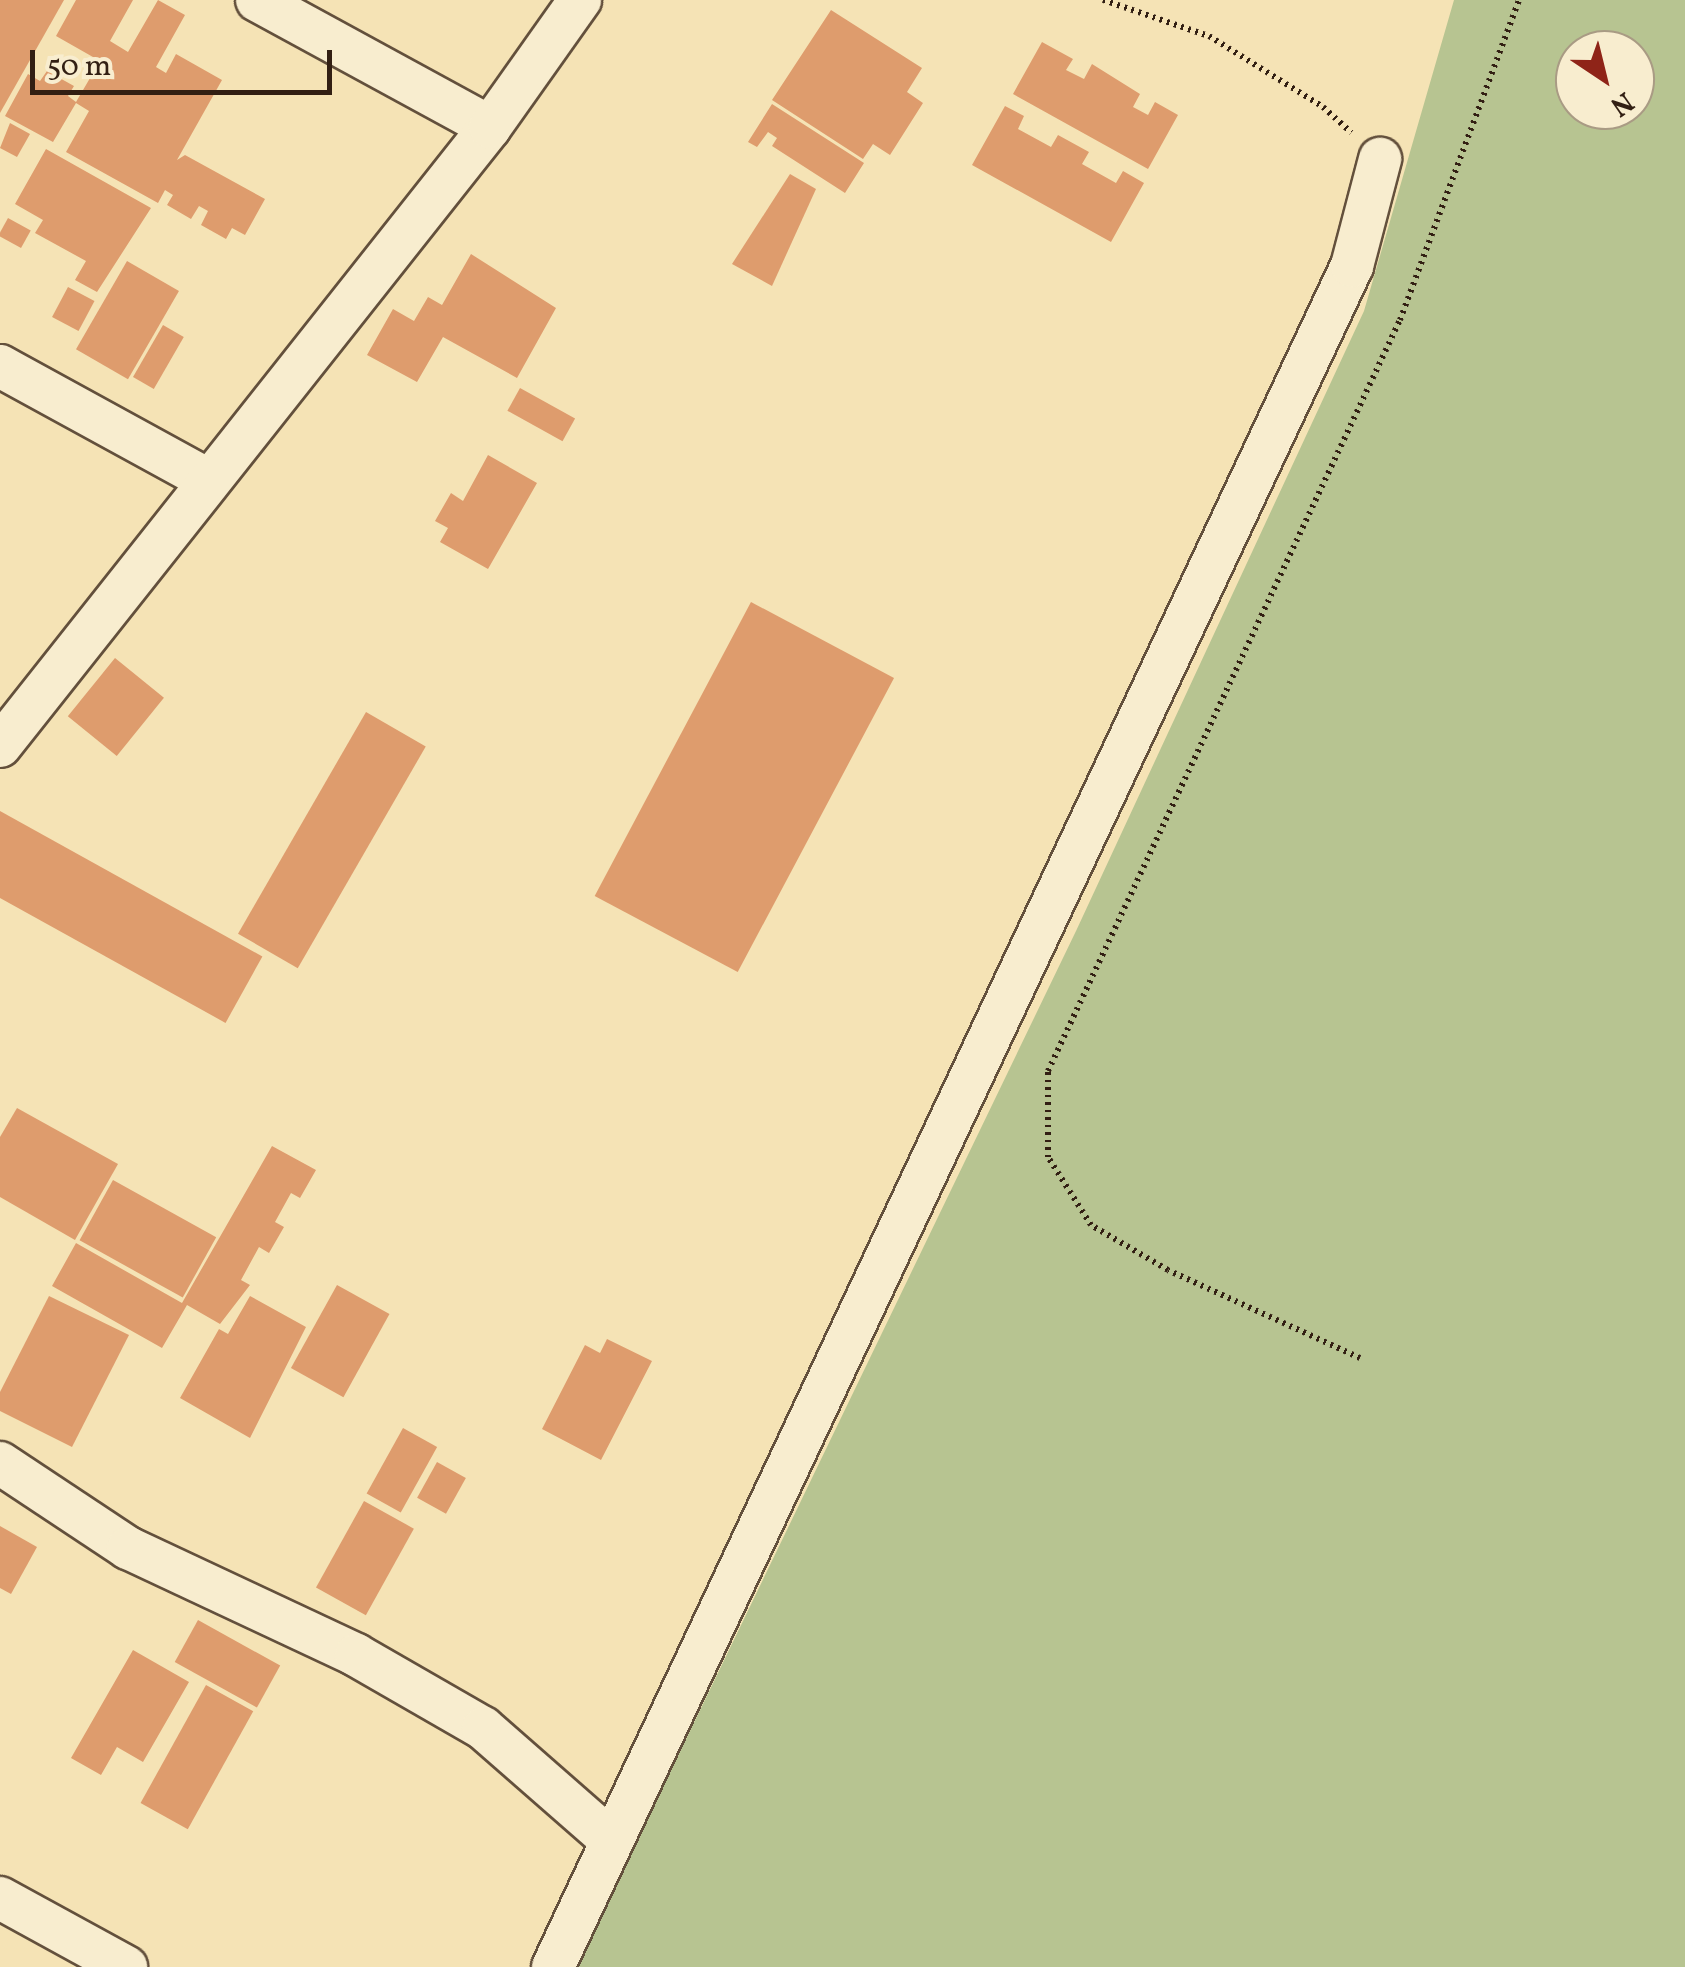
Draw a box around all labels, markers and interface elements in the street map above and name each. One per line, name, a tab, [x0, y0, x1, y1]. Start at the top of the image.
scale bar	[35, 30, 338, 92]
north arrow	[1555, 30, 1655, 130]
text: 50 m	[47, 46, 111, 88]
text: N	[1602, 82, 1641, 125]

